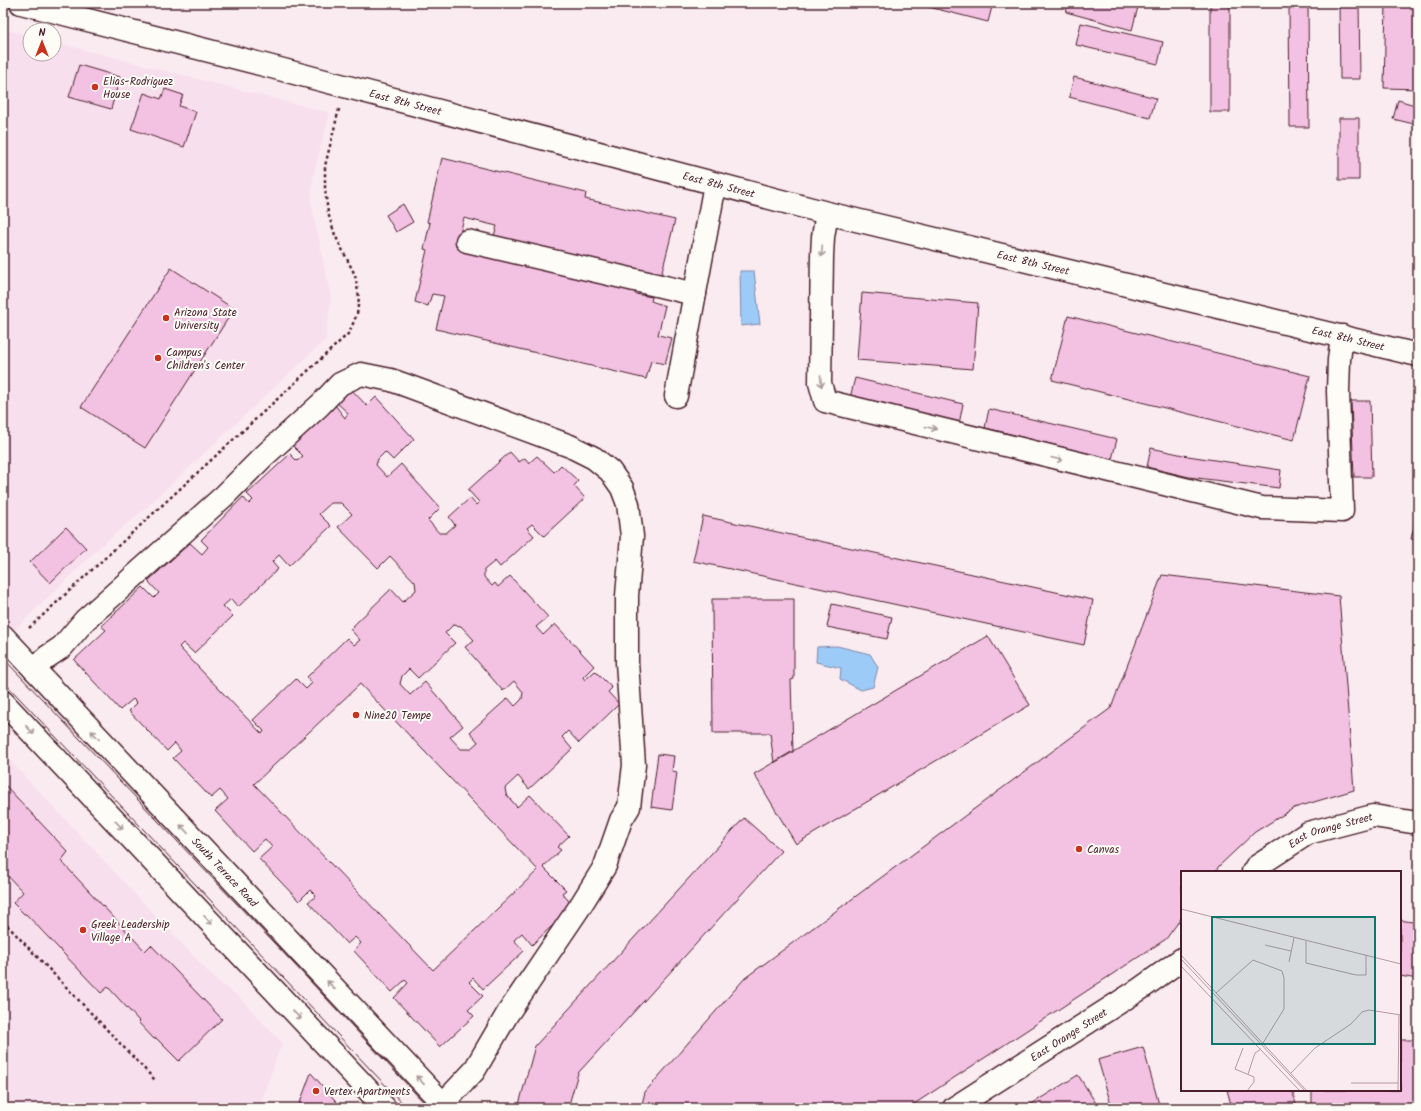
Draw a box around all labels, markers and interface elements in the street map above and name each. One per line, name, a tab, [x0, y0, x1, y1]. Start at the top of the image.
north arrow	[22, 22, 62, 62]
text: N	[39, 24, 46, 42]
place label: Elias-Rodriguez House	[103, 73, 173, 104]
marker: Elias-Rodriguez House	[90, 82, 100, 92]
street label: East 8th Street	[367, 85, 444, 121]
street label: East 8th Street	[680, 167, 757, 204]
one-way arrow	[818, 244, 826, 257]
street label: East 8th Street	[995, 246, 1072, 281]
place label: Arizona State University	[174, 304, 237, 335]
marker: Arizona State University	[161, 313, 171, 323]
street label: East 8th Street	[1310, 322, 1387, 357]
place label: Campus Children's Center	[166, 344, 246, 375]
marker: Campus Children's Center	[153, 353, 163, 363]
one-way arrow	[817, 374, 824, 387]
one-way arrow	[924, 424, 937, 432]
one-way arrow	[1050, 455, 1063, 463]
place label: Nine20 Tempe	[364, 707, 431, 725]
marker: Nine20 Tempe	[351, 710, 361, 720]
one-way arrow	[25, 725, 34, 735]
one-way arrow	[91, 729, 100, 740]
street label: East Orange Street	[1285, 808, 1376, 854]
one-way arrow	[114, 820, 123, 830]
one-way arrow	[179, 824, 189, 834]
street label: South Terrace Road	[187, 834, 262, 912]
place label: Canvas	[1087, 841, 1119, 859]
marker: Canvas	[1074, 844, 1084, 854]
inset map	[1181, 871, 1401, 1091]
one-way arrow	[203, 915, 212, 925]
place label: Greek Leadership Village A	[91, 916, 170, 947]
marker: Greek Leadership Village A	[78, 925, 88, 935]
one-way arrow	[326, 980, 336, 990]
street label: East Orange Street	[1027, 1004, 1112, 1067]
one-way arrow	[292, 1010, 301, 1020]
one-way arrow	[415, 1075, 425, 1085]
place label: Vertex Apartments	[324, 1083, 411, 1101]
marker: Vertex Apartments	[311, 1086, 321, 1096]

